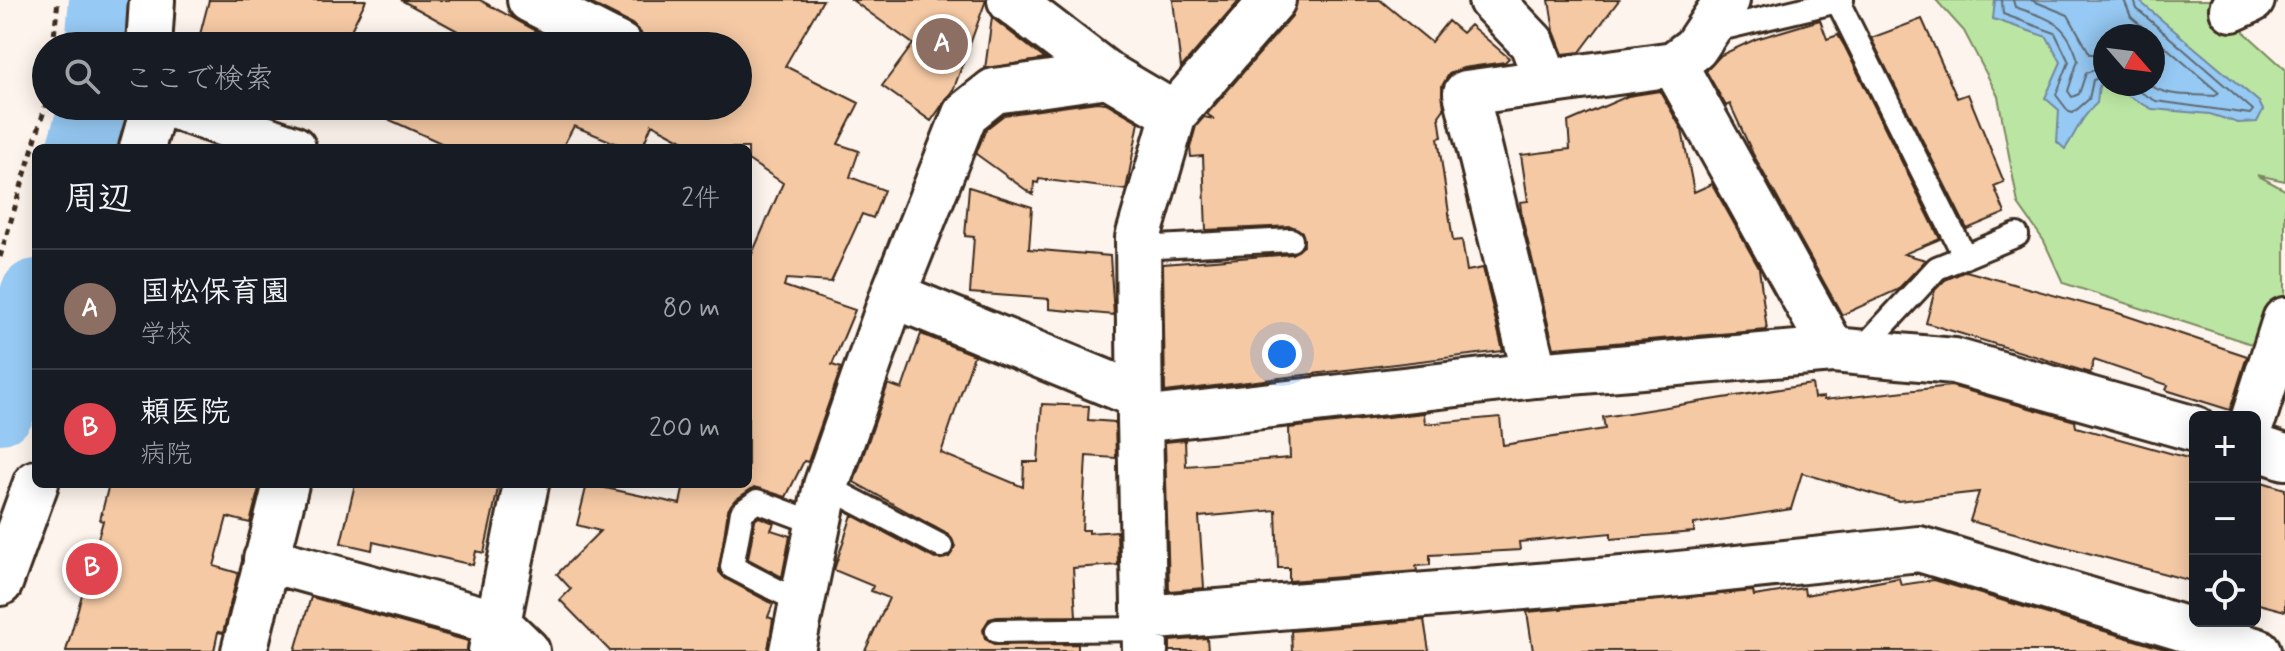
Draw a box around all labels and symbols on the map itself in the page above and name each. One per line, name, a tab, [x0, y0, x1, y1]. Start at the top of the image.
pin: A	[916, 14, 968, 74]
north arrow	[2093, 24, 2165, 96]
your location	[1262, 334, 1302, 374]
pin: B	[66, 539, 118, 599]

